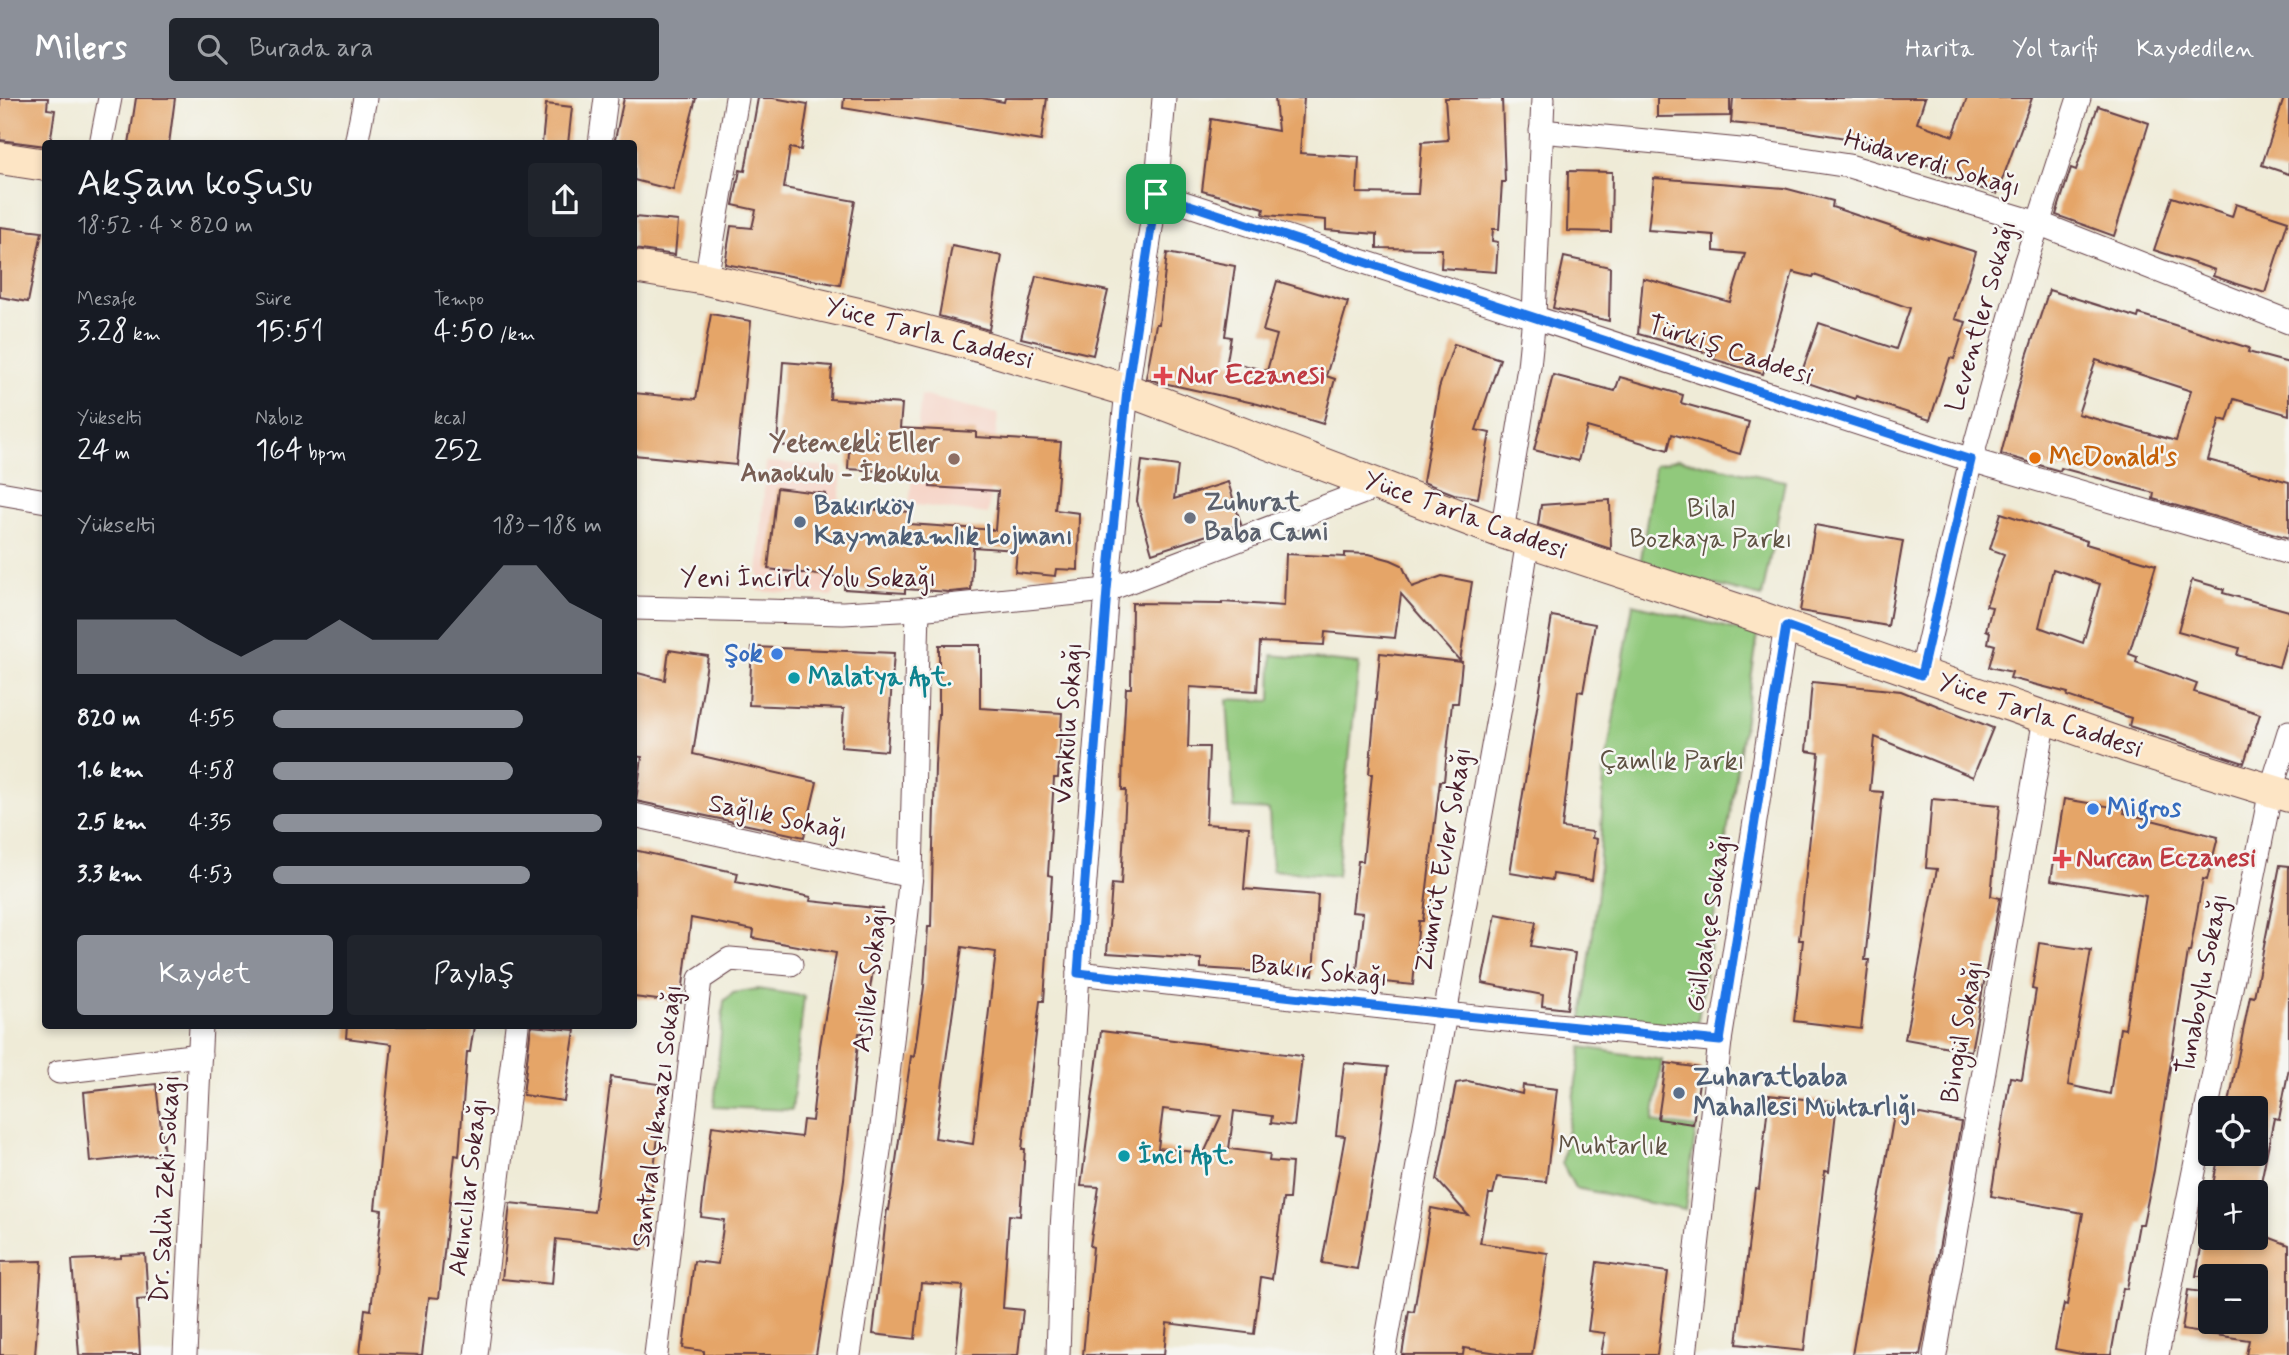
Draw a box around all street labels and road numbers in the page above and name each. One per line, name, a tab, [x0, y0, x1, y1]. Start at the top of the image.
street label: Hüdaverdi Sokağı	[1840, 123, 2024, 205]
street label: Leventler Sokağı	[1938, 217, 2026, 415]
street label: Yüce Tarla Caddesi	[821, 290, 1037, 378]
street label: Türkiş Caddesi	[1643, 308, 1817, 394]
street label: Yüce Tarla Caddesi	[1359, 463, 1571, 569]
street label: Yeni İncirli Yolu Sokağı	[680, 562, 936, 596]
street label: Vankulu Sokağı	[1046, 641, 1092, 805]
street label: Yüce Tarla Caddesi	[1933, 665, 2147, 767]
street label: Zümrüt Evler Sokağı	[1407, 745, 1481, 975]
street label: Sağlık Sokağı	[705, 787, 851, 849]
street label: Gülbahçe Sokağı	[1679, 832, 1741, 1014]
street label: Tunaboylu Sokağı	[2169, 891, 2237, 1077]
street label: Asiller Sokağı	[845, 906, 897, 1054]
street label: Bakır Sokağı	[1249, 948, 1389, 996]
street label: Bingül Sokağı	[1934, 958, 1994, 1106]
street label: Santral Çıkmazı Sokağı	[625, 983, 691, 1249]
street label: Dr. Salih Zeki Sokağı	[143, 1074, 189, 1304]
street label: Akıncılar Sokağı	[441, 1096, 497, 1278]

